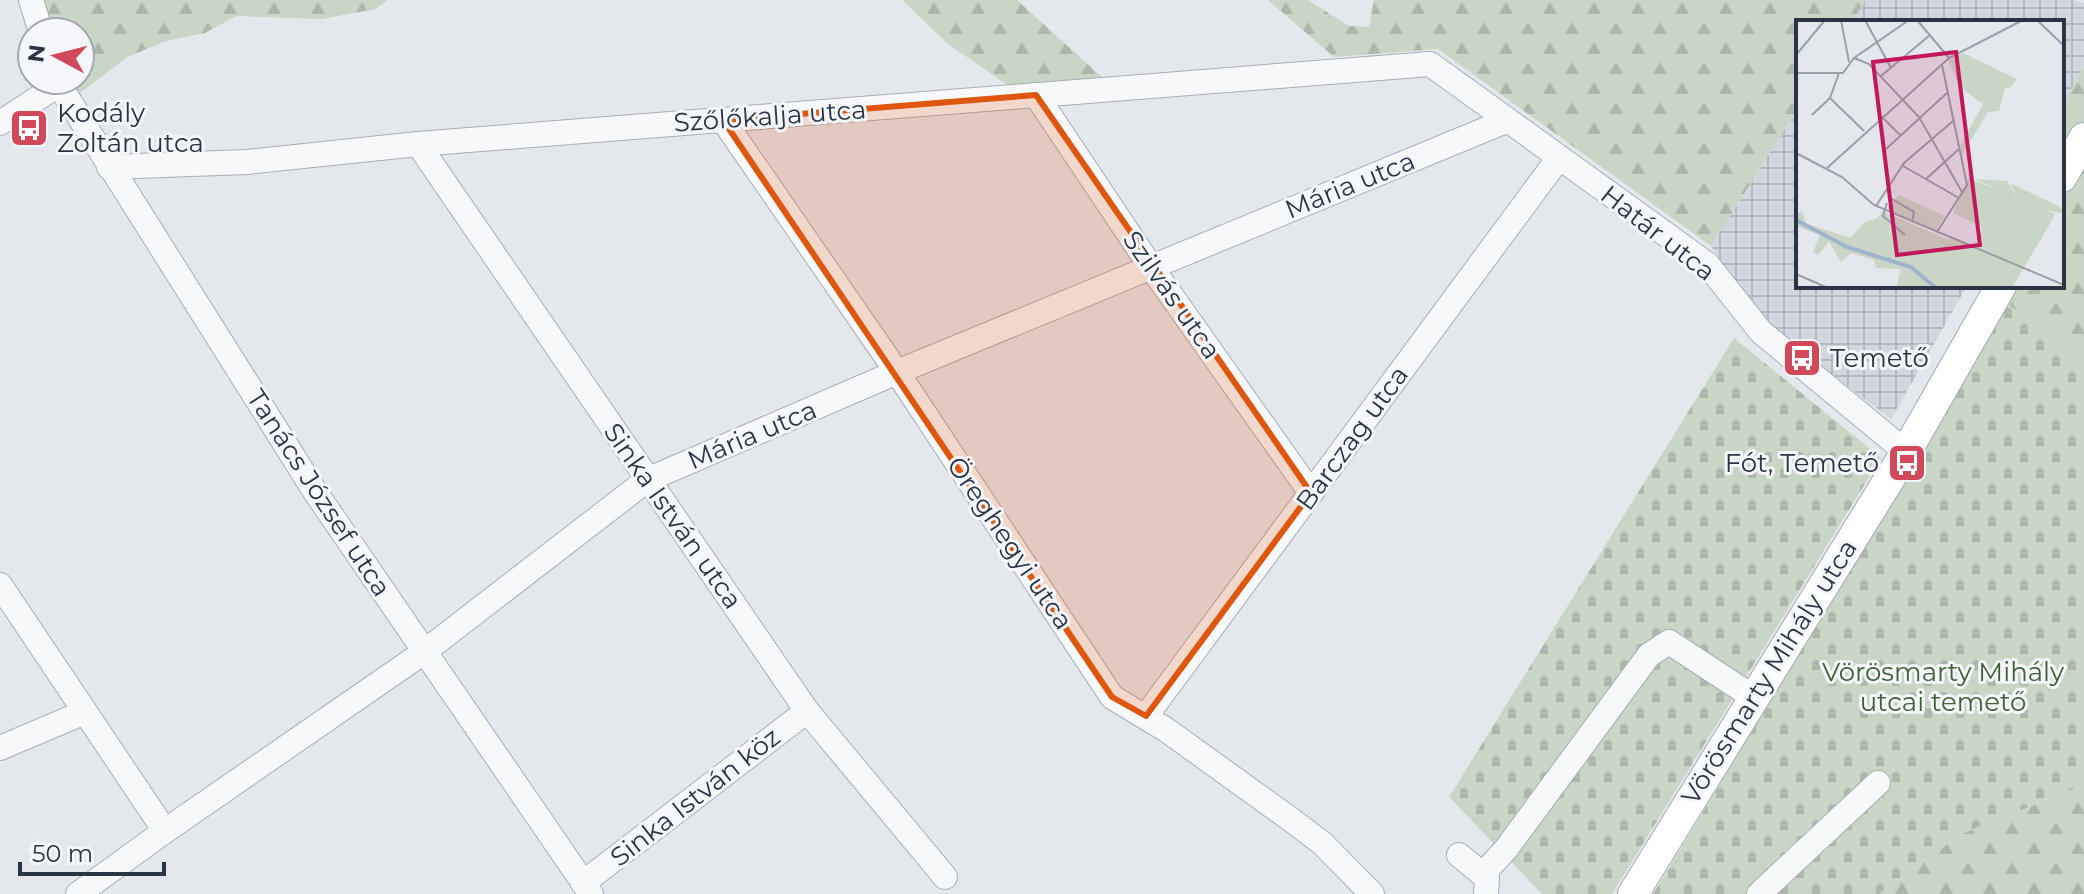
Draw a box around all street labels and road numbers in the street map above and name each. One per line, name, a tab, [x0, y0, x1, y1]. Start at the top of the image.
street label: Szőlőkalja utca	[673, 93, 867, 139]
street label: Mária utca	[1280, 144, 1420, 226]
street label: Határ utca	[1594, 178, 1722, 288]
street label: Szilvás utca	[1116, 225, 1228, 365]
street label: Barczag utca	[1289, 360, 1415, 516]
street label: Tanács József utca	[240, 383, 398, 603]
street label: Mária utca	[683, 393, 821, 477]
street label: Sinka István utca	[597, 417, 749, 615]
street label: Öreghegyi utca	[940, 450, 1080, 636]
street label: Vörösmarty Mihály utca	[1674, 534, 1864, 810]
street label: Sinka István köz	[604, 721, 786, 873]

